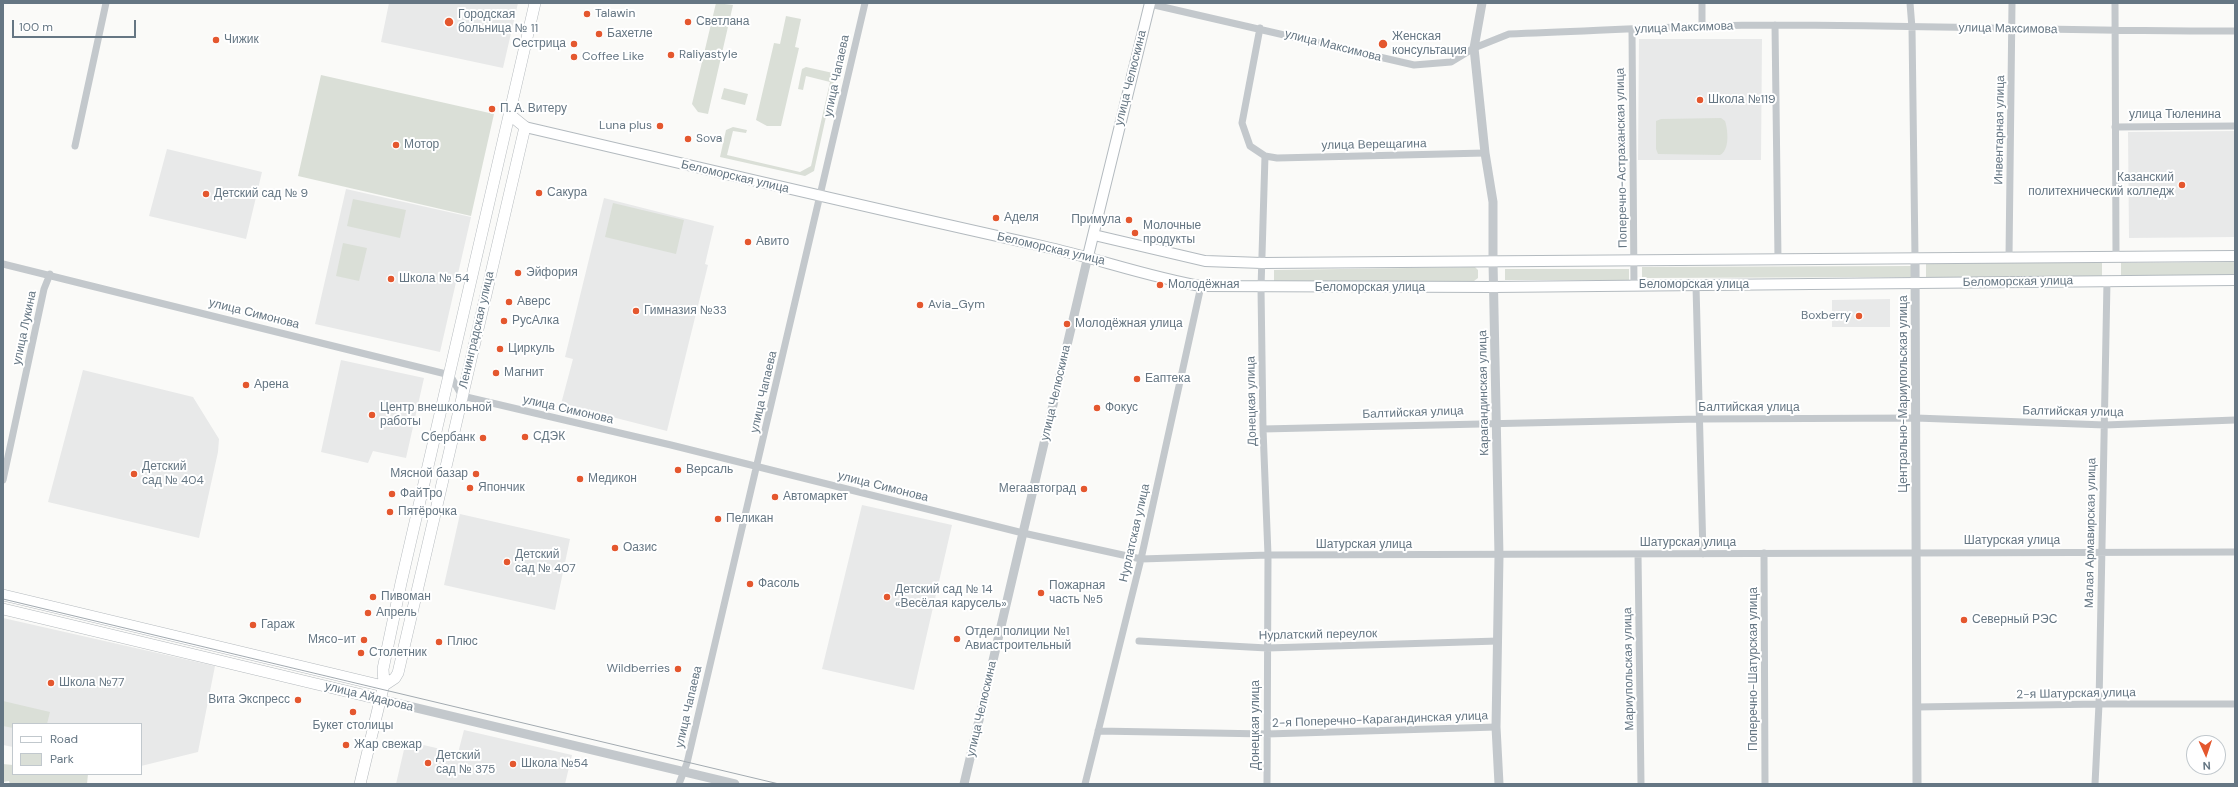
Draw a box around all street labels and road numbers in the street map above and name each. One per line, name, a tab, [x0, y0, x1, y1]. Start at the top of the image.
street label: улица Максимова	[1634, 19, 1734, 37]
street label: улица Максимова	[1958, 21, 2058, 37]
street label: улица Максимова	[1283, 27, 1383, 65]
street label: улица Челюскина	[1112, 29, 1150, 127]
street label: улица Чапаева	[821, 34, 853, 118]
street label: Поперечно-Астраханская улица	[1613, 68, 1631, 248]
street label: Инвентарная улица	[1992, 75, 2008, 185]
street label: улица Тюленина	[2129, 108, 2221, 122]
street label: улица Верещагина	[1321, 137, 1427, 153]
street label: Беломорская улица	[680, 158, 790, 196]
street label: Беломорская улица	[996, 230, 1106, 268]
street label: Ленинградская улица	[456, 270, 498, 390]
street label: Беломорская улица	[1963, 274, 2073, 290]
street label: Беломорская улица	[1639, 278, 1749, 292]
street label: Беломорская улица	[1315, 281, 1425, 295]
street label: улица Лукина	[10, 290, 40, 366]
street label: Центрально-Мариупольская улица	[1897, 295, 1911, 493]
street label: улица Симонова	[207, 296, 301, 332]
street label: Карагандинская улица	[1476, 330, 1492, 456]
street label: улица Челюскина	[1038, 344, 1074, 442]
street label: улица Чапаева	[748, 350, 780, 434]
street label: Донецкая улица	[1244, 356, 1260, 446]
street label: улица Симонова	[521, 393, 615, 427]
street label: Балтийская улица	[1698, 401, 1800, 415]
street label: Балтийская улица	[1362, 404, 1464, 422]
street label: Балтийская улица	[2022, 404, 2124, 420]
street label: Малая Армавирская улица	[2082, 458, 2100, 608]
street label: улица Симонова	[836, 469, 930, 505]
street label: Нурлатская улица	[1117, 482, 1153, 584]
street label: Шатурская улица	[1964, 534, 2060, 548]
street label: Шатурская улица	[1640, 536, 1736, 550]
street label: Шатурская улица	[1316, 538, 1412, 552]
street label: Поперечно-Шатурская улица	[1747, 587, 1761, 751]
street label: Мариупольская улица	[1621, 607, 1637, 731]
street label: Нурлатский переулок	[1259, 627, 1377, 643]
street label: улица Челюскина	[964, 660, 1000, 758]
street label: улица Чапаева	[673, 665, 705, 749]
street label: улица Айдарова	[323, 679, 415, 715]
street label: Донецкая улица	[1249, 680, 1263, 770]
street label: 2-я Шатурская улица	[2016, 686, 2136, 702]
street label: 2-я Поперечно-Карагандинская улица	[1272, 709, 1488, 731]

